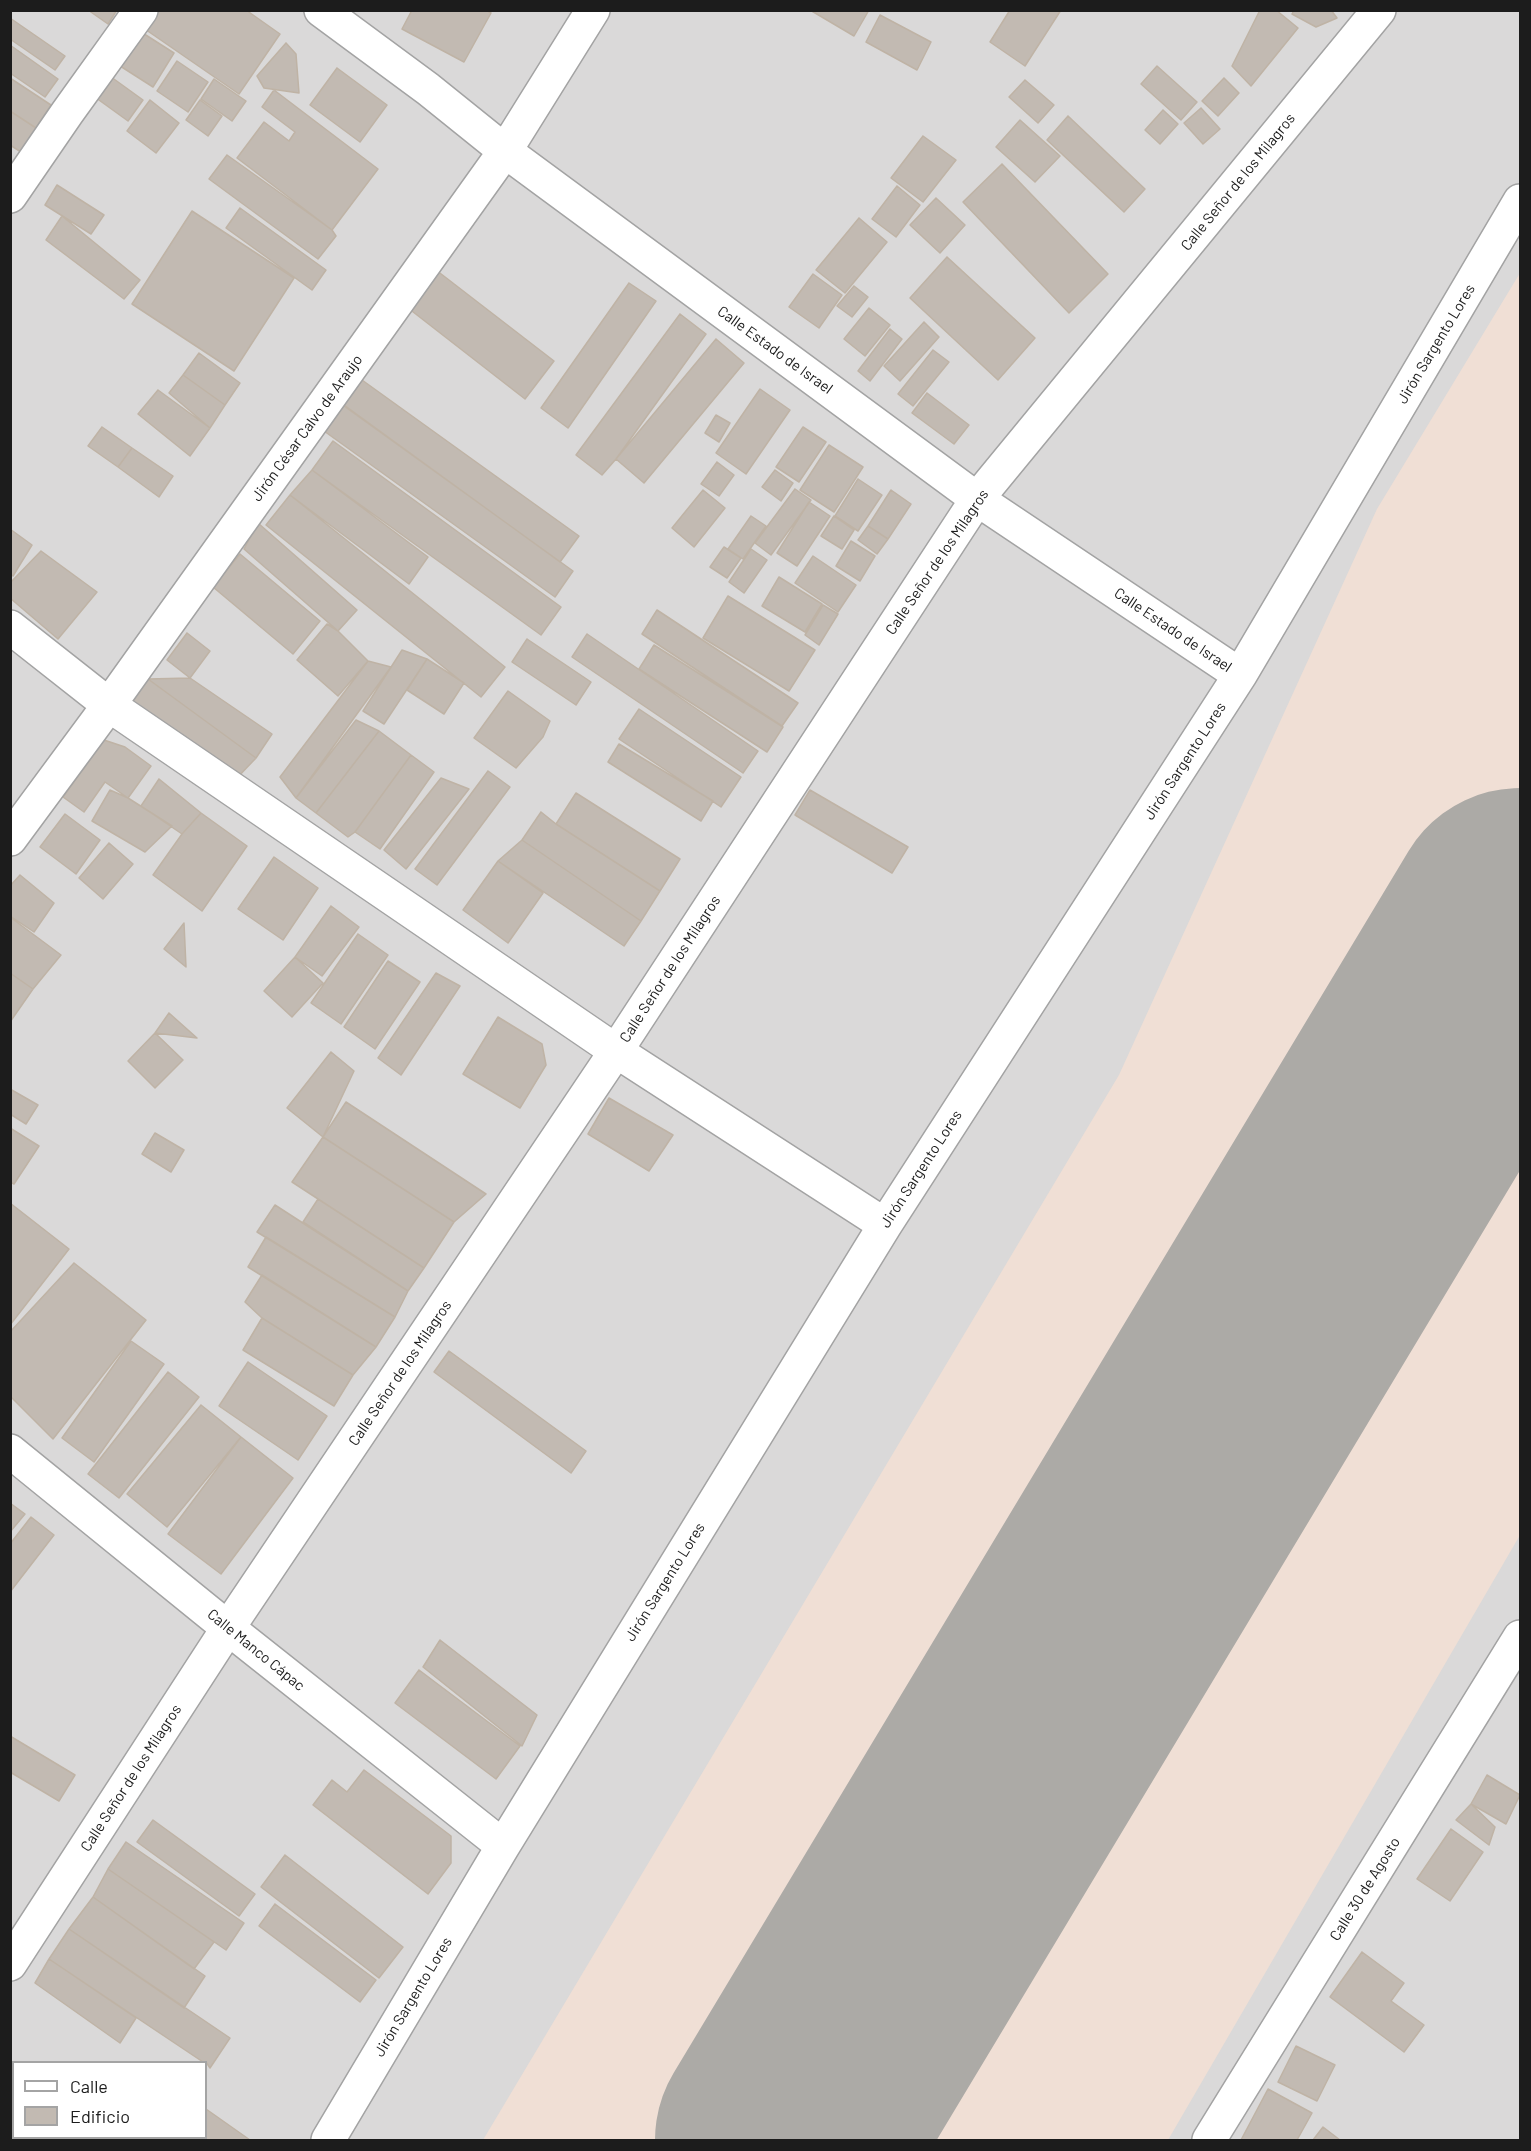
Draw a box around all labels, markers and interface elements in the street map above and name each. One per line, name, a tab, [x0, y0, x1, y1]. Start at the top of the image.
street label: Calle Señor de los Milagros	[1177, 110, 1299, 254]
street label: Jirón Sargento Lores	[1393, 281, 1479, 407]
street label: Calle Estado de Israel	[714, 302, 836, 398]
street label: Jirón César Calvo de Araujo	[248, 351, 366, 505]
street label: Calle Señor de los Milagros	[882, 486, 992, 638]
street label: Calle Estado de Israel	[1111, 584, 1235, 676]
street label: Jirón Sargento Lores	[1140, 699, 1230, 823]
street label: Calle Señor de los Milagros	[616, 892, 724, 1046]
street label: Jirón Sargento Lores	[876, 1107, 966, 1231]
street label: Calle Señor de los Milagros	[345, 1297, 455, 1449]
street label: Jirón Sargento Lores	[621, 1519, 709, 1645]
street label: Calle Manco Cápac	[204, 1605, 308, 1695]
street label: Calle Señor de los Milagros	[77, 1701, 185, 1855]
street label: Calle 30 de Agosto	[1326, 1834, 1404, 1944]
street label: Jirón Sargento Lores	[370, 1934, 456, 2060]
legend	[12, 2061, 207, 2139]
text: Calle	[70, 2075, 108, 2097]
text: Edificio	[70, 2105, 130, 2127]

